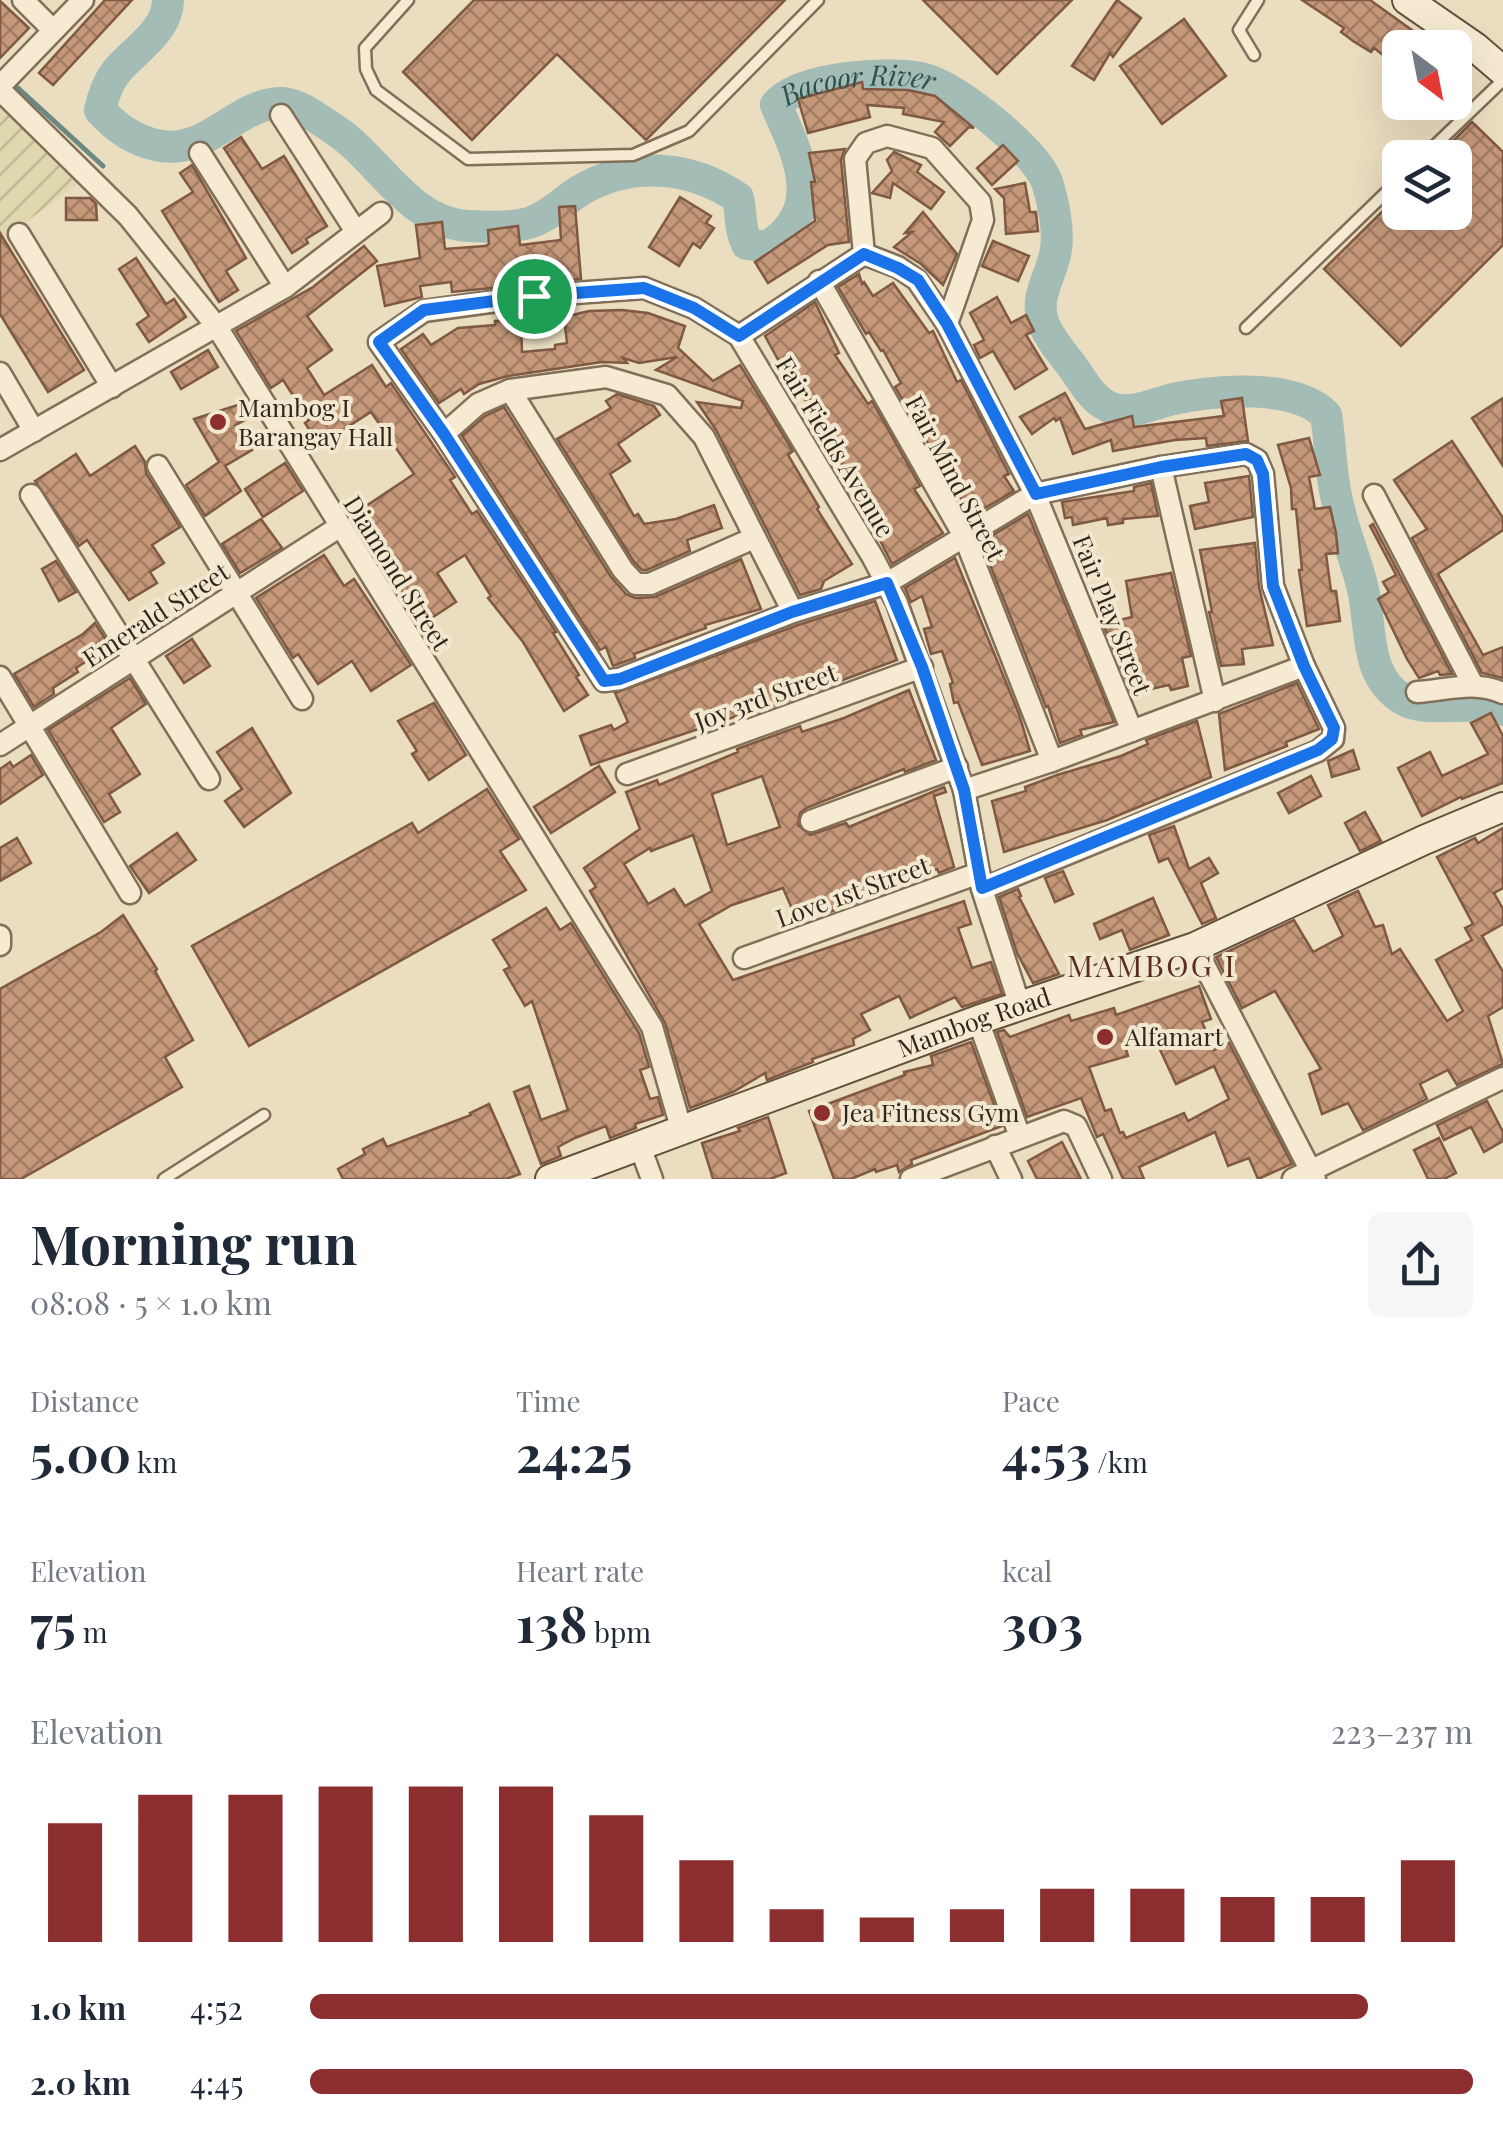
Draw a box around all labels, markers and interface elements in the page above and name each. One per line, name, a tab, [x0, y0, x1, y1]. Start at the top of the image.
north arrow	[1382, 30, 1472, 120]
map controls	[1382, 30, 1472, 230]
water label: Bacoor River	[772, 55, 942, 113]
button: layers	[1382, 140, 1472, 230]
pin	[492, 254, 577, 339]
icon: arrive	[507, 269, 562, 324]
street label: Fair Fields Avenue	[769, 350, 903, 543]
street label: Fair Mind Street	[899, 389, 1014, 567]
place label: Mambog I Barangay Hall	[238, 390, 393, 452]
marker: Mambog I Barangay Hall	[207, 411, 229, 433]
street label: Diamond Street	[337, 489, 460, 657]
street label: Fair Play Street	[1066, 530, 1161, 700]
street label: Emerald Street	[76, 553, 236, 673]
street label: Joy 3rd Street	[689, 654, 842, 737]
street label: Love 1st Street	[771, 847, 935, 934]
district label: MAMBOG I	[1067, 945, 1237, 985]
street label: Mambog Road	[892, 979, 1054, 1064]
place label: Alfamart	[1124, 1019, 1224, 1052]
marker: Alfamart	[1094, 1026, 1116, 1048]
place label: Jea Fitness Gym	[841, 1095, 1020, 1128]
marker: Jea Fitness Gym	[811, 1102, 833, 1124]
text: Morning run	[30, 1205, 357, 1279]
button: share	[1368, 1212, 1473, 1317]
text: 08:08 · 5 × 1.0 km	[30, 1280, 272, 1323]
text: Distance	[30, 1382, 139, 1419]
text: Time	[516, 1382, 581, 1419]
text: Pace	[1002, 1382, 1060, 1419]
text: 5.00	[30, 1419, 131, 1486]
text: 24:25	[516, 1419, 632, 1486]
text: 4:53	[1002, 1419, 1090, 1486]
text: km	[131, 1443, 177, 1480]
text: /km	[1090, 1443, 1148, 1480]
text: Elevation	[30, 1552, 146, 1589]
text: Heart rate	[516, 1552, 644, 1589]
text: kcal	[1002, 1552, 1052, 1589]
text: 75	[30, 1589, 76, 1656]
text: 138	[516, 1589, 587, 1656]
text: 303	[1002, 1589, 1083, 1656]
text: m	[76, 1613, 108, 1650]
text: bpm	[587, 1613, 651, 1650]
text: Elevation	[30, 1709, 163, 1752]
text: 223–237 m	[1331, 1709, 1473, 1752]
text: 1.0 km	[30, 1985, 126, 2028]
text: 4:52	[190, 1985, 243, 2028]
text: 2.0 km	[30, 2060, 131, 2103]
text: 4:45	[190, 2060, 243, 2103]

